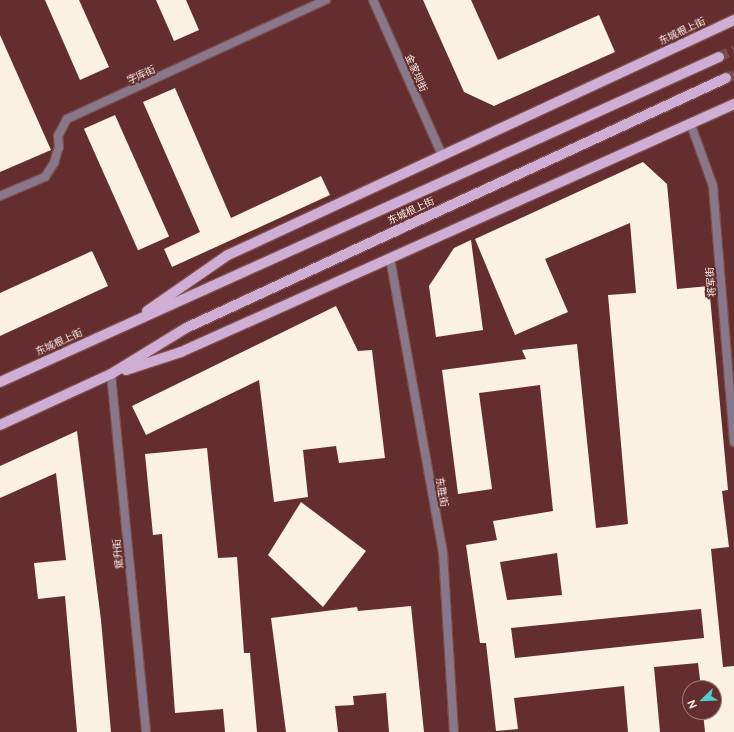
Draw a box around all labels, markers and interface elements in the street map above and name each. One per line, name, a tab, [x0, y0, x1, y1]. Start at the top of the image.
street label: 东城根上街	[657, 15, 707, 47]
street label: 金家坝街	[402, 52, 430, 94]
street label: 字库街	[125, 63, 157, 87]
street label: 东城根上街	[386, 195, 436, 227]
street label: 将军街	[704, 267, 718, 297]
street label: 东城根上街	[34, 326, 84, 358]
street label: 东胜街	[433, 476, 451, 508]
street label: 斌升街	[110, 538, 126, 570]
north arrow	[682, 680, 722, 720]
text: N	[684, 698, 700, 711]

